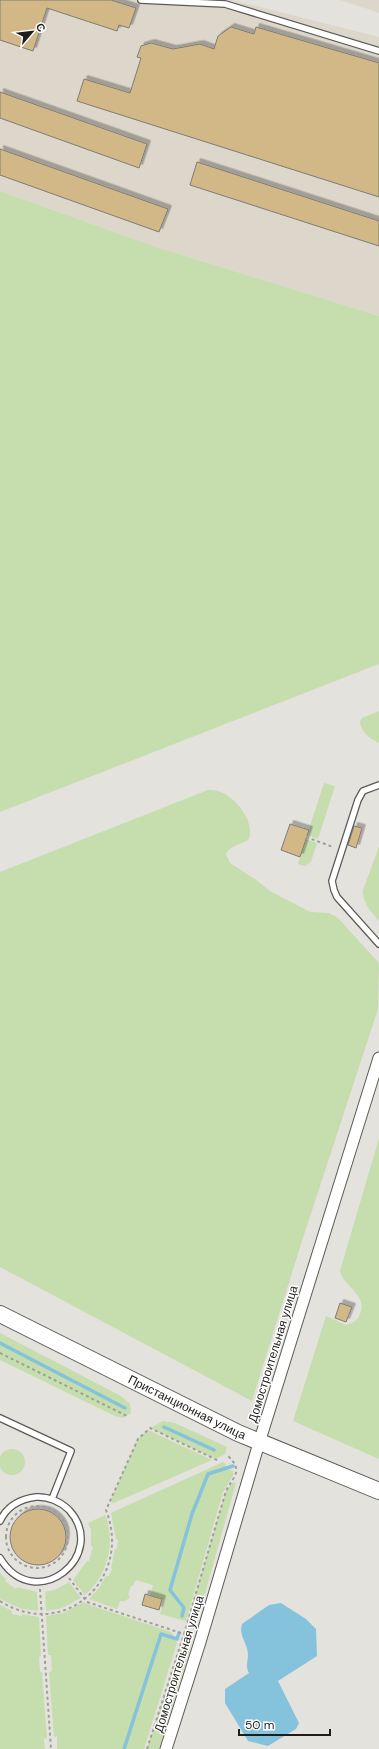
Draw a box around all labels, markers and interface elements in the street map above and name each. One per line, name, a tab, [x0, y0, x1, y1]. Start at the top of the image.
north arrow	[12, 12, 52, 52]
text: С	[33, 21, 49, 34]
street label: Домостроительная улица	[245, 1283, 302, 1424]
street label: Пристанционная улица	[125, 1371, 249, 1443]
street label: Домостроительная улица	[151, 1593, 208, 1734]
scale bar	[239, 1711, 330, 1737]
text: 50 m	[245, 1717, 274, 1733]

